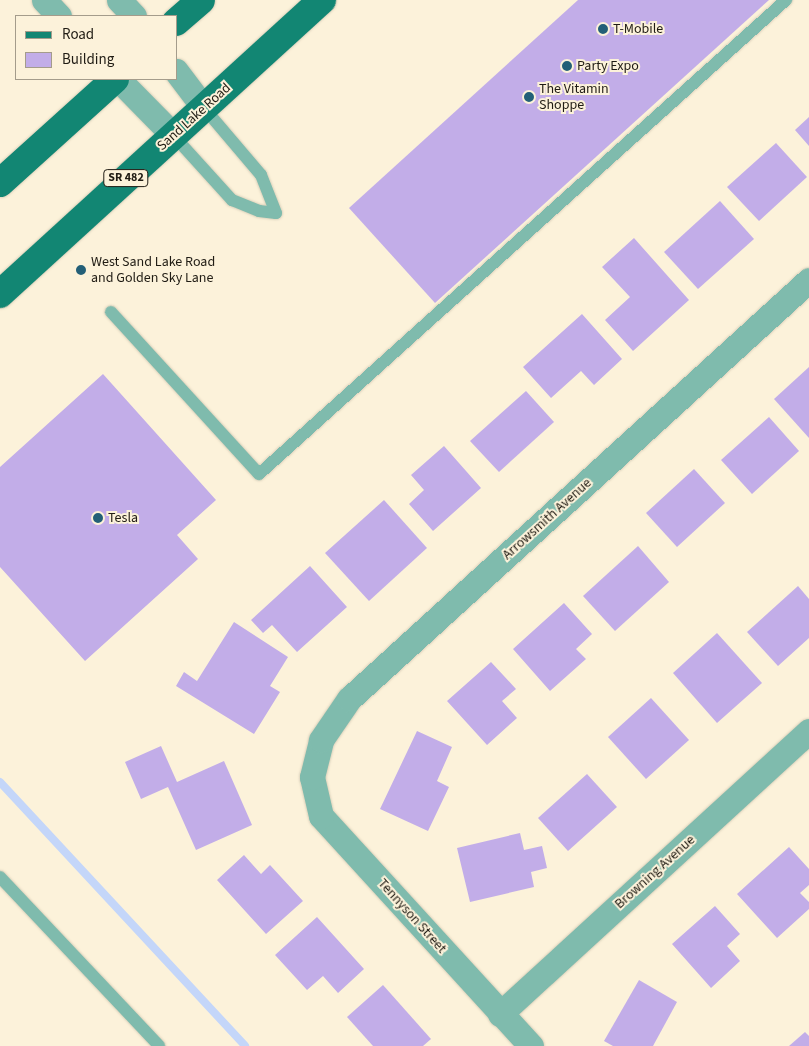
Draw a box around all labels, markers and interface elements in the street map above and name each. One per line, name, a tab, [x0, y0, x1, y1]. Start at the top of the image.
legend	[15, 15, 178, 80]
place label: T-Mobile	[613, 21, 663, 37]
marker: T-Mobile	[597, 23, 609, 35]
text: Road	[62, 24, 94, 45]
text: Building	[62, 49, 114, 70]
place label: Party Expo	[577, 58, 639, 74]
marker: Party Expo	[561, 60, 573, 72]
street label: Sand Lake Road	[154, 80, 234, 154]
place label: The Vitamin Shoppe	[539, 81, 609, 114]
marker: The Vitamin Shoppe	[523, 91, 535, 103]
road number: SR 482	[102, 168, 150, 188]
place label: West Sand Lake Road and Golden Sky Lane	[91, 254, 215, 286]
marker: West Sand Lake Road and Golden Sky Lane	[75, 264, 87, 276]
street label: Arrowsmith Avenue	[499, 475, 595, 563]
place label: Tesla	[108, 510, 138, 526]
marker: Tesla	[92, 512, 104, 524]
street label: Browning Avenue	[611, 832, 699, 912]
street label: Tennyson Street	[374, 875, 450, 957]

